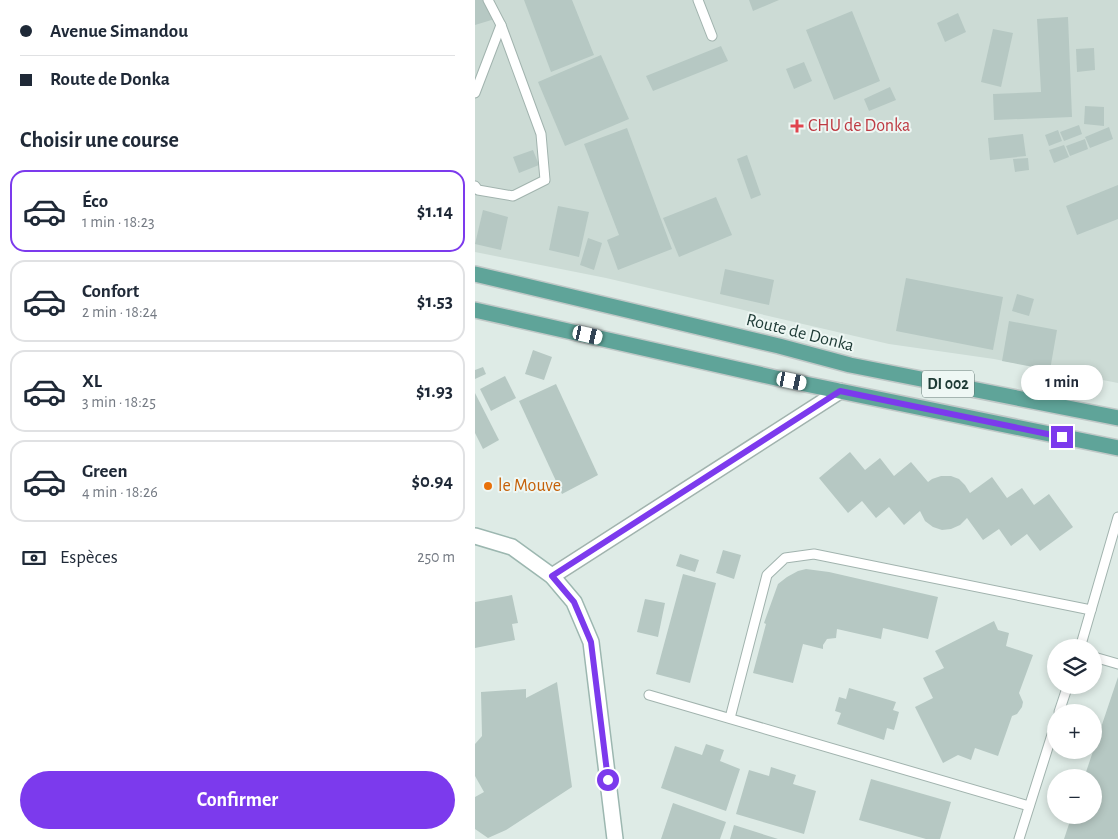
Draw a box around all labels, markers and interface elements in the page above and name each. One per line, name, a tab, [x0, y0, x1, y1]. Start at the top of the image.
text: Avenue Simandou	[50, 22, 188, 41]
text: Route de Donka	[50, 70, 170, 89]
place label: CHU de Donka	[808, 117, 910, 135]
marker: CHU de Donka	[790, 119, 804, 133]
text: Choisir une course	[20, 129, 179, 151]
icon: car	[22, 189, 67, 234]
text: Éco	[82, 192, 108, 211]
text: $1.14	[417, 202, 453, 221]
text: 1 min · 18:23	[82, 214, 155, 230]
icon: car	[22, 279, 67, 324]
text: Confort	[82, 282, 139, 301]
text: $1.53	[417, 292, 453, 311]
text: 2 min · 18:24	[82, 304, 158, 320]
street label: Route de Donka	[744, 311, 856, 355]
car	[571, 324, 604, 346]
callout: 1 min	[1021, 364, 1103, 400]
icon: car	[22, 369, 67, 414]
road number: DI 002	[922, 370, 974, 398]
car	[775, 371, 808, 391]
text: XL	[82, 372, 102, 391]
text: 1 min	[1045, 374, 1079, 390]
text: $1.93	[416, 382, 453, 401]
text: 3 min · 18:25	[82, 394, 156, 410]
route end	[1051, 426, 1073, 448]
icon: car	[22, 459, 67, 504]
text: Green	[82, 462, 128, 481]
text: $0.94	[411, 472, 453, 491]
place label: le Mouve	[498, 477, 561, 495]
marker: le Mouve	[482, 480, 494, 492]
text: 4 min · 18:26	[82, 484, 158, 500]
icon: cash	[20, 544, 48, 572]
text: Espèces	[60, 548, 118, 567]
text: 250 m	[417, 549, 455, 565]
map controls	[1047, 639, 1102, 824]
button: layers	[1047, 639, 1102, 694]
button: +	[1047, 704, 1102, 759]
route start	[597, 769, 619, 791]
button: −	[1047, 769, 1102, 824]
button: Confirmer	[20, 771, 455, 829]

